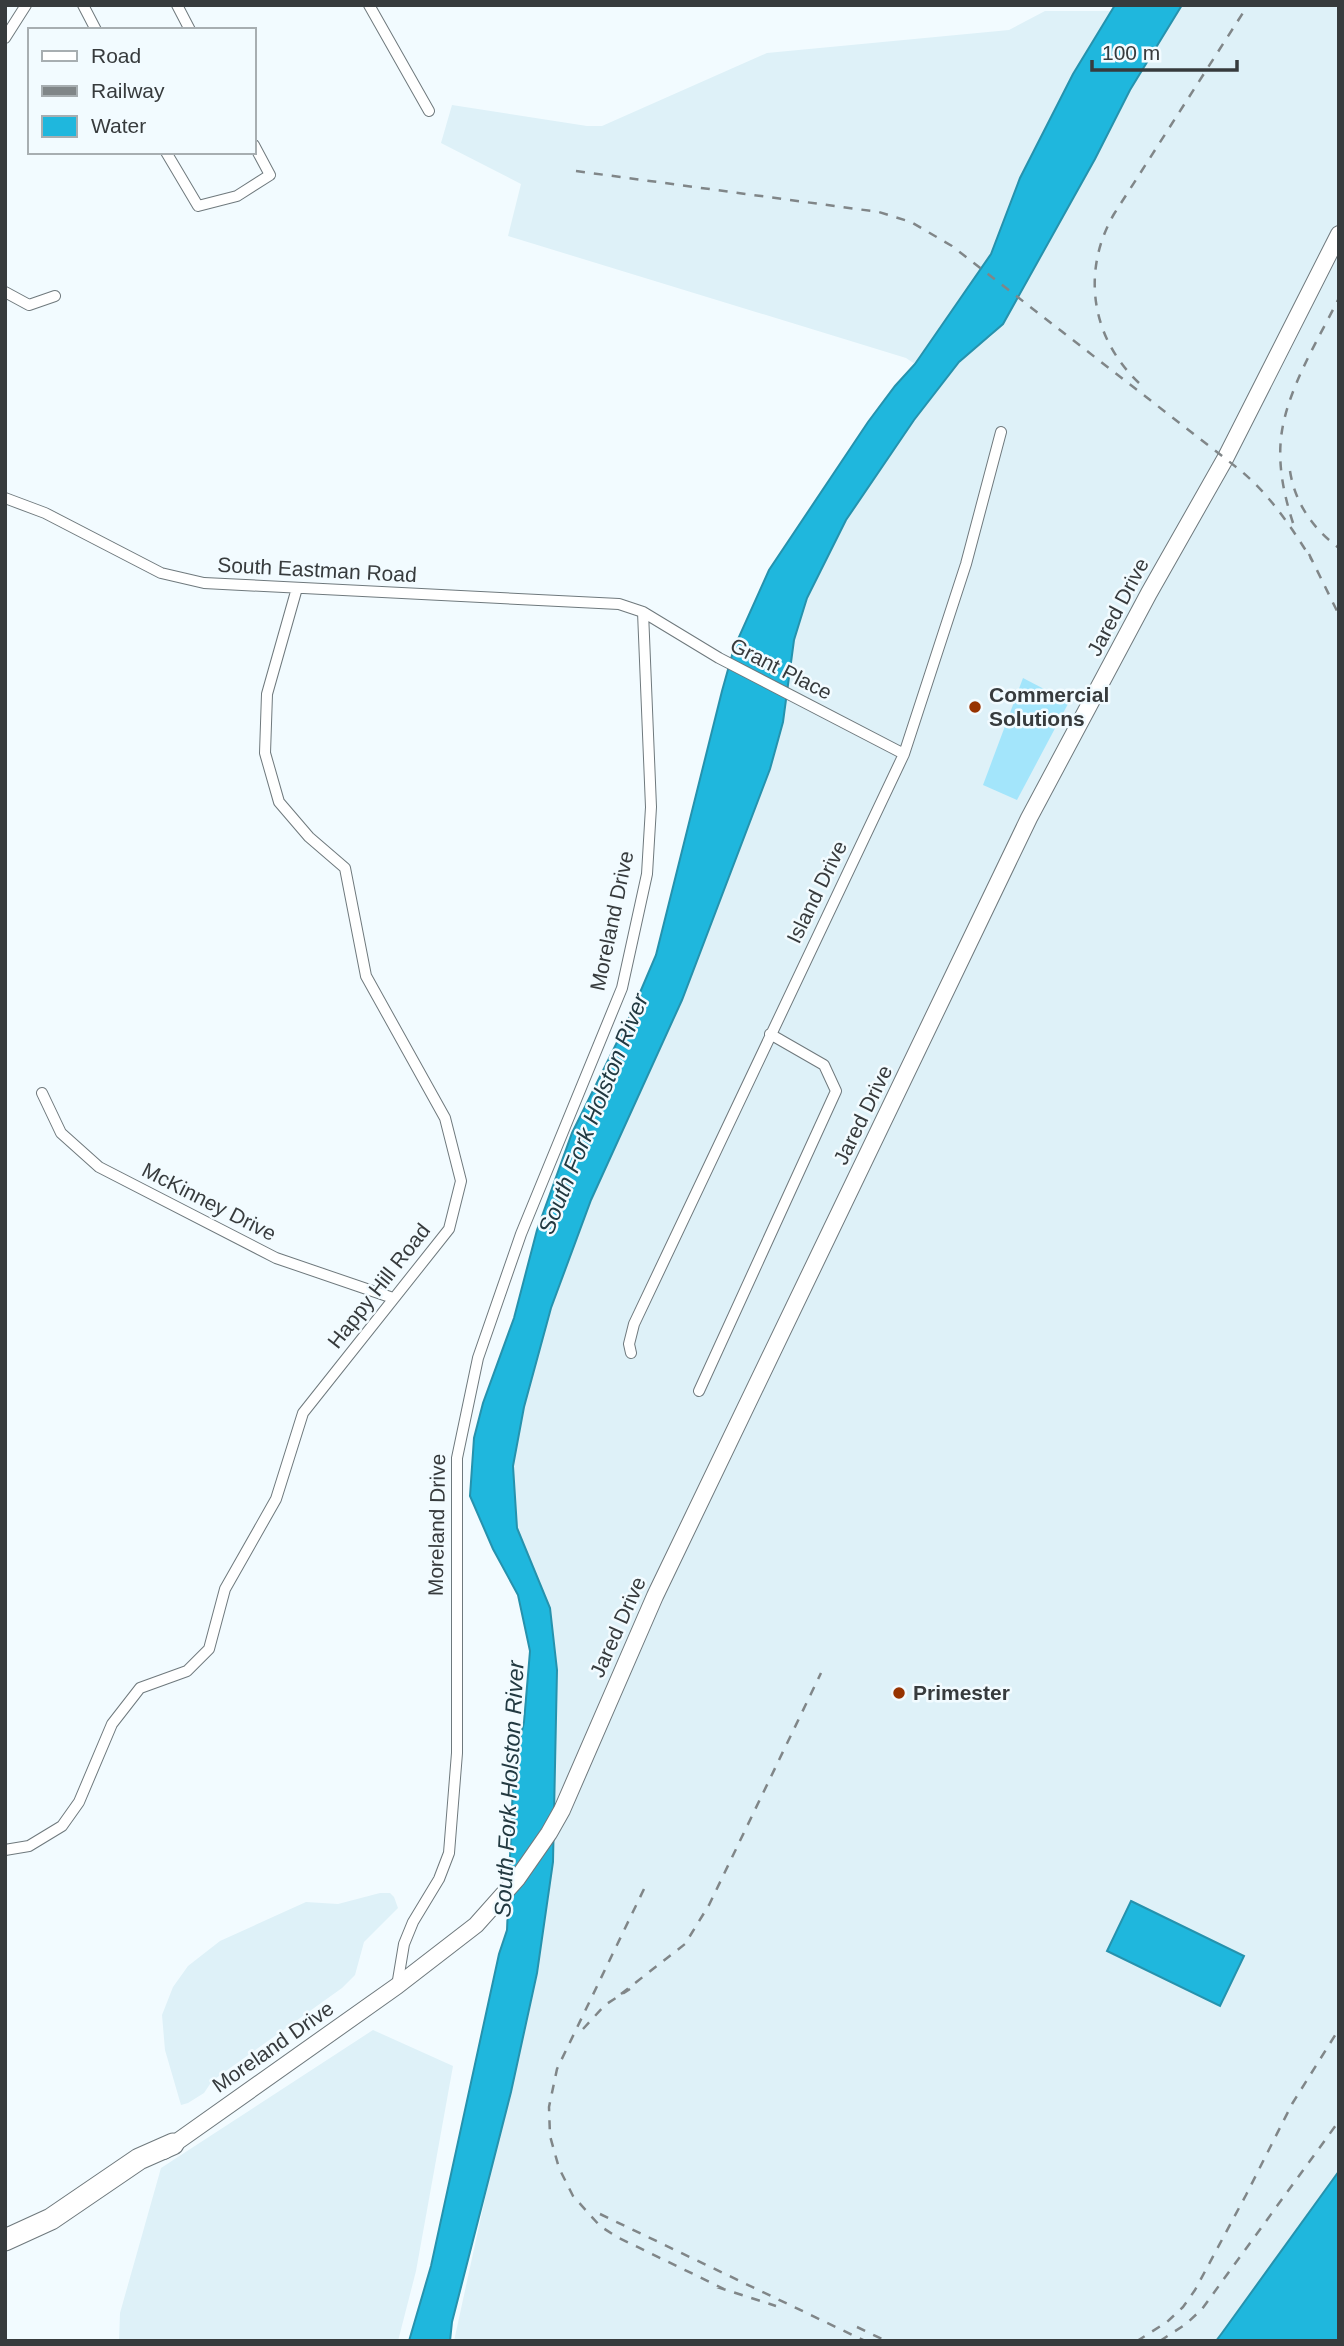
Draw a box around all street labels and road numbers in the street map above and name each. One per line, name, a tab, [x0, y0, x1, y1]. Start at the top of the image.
street label: South Eastman Road	[217, 553, 417, 586]
street label: Jared Drive	[1082, 554, 1153, 660]
street label: Grant Place	[727, 633, 836, 704]
street label: Island Drive	[782, 837, 851, 947]
street label: Moreland Drive	[585, 849, 638, 993]
street label: Jared Drive	[829, 1061, 896, 1168]
street label: McKinney Drive	[138, 1158, 280, 1245]
street label: Happy Hill Road	[323, 1219, 434, 1353]
street label: Moreland Drive	[424, 1454, 449, 1596]
street label: Jared Drive	[585, 1573, 650, 1681]
street label: Moreland Drive	[208, 1996, 338, 2097]

